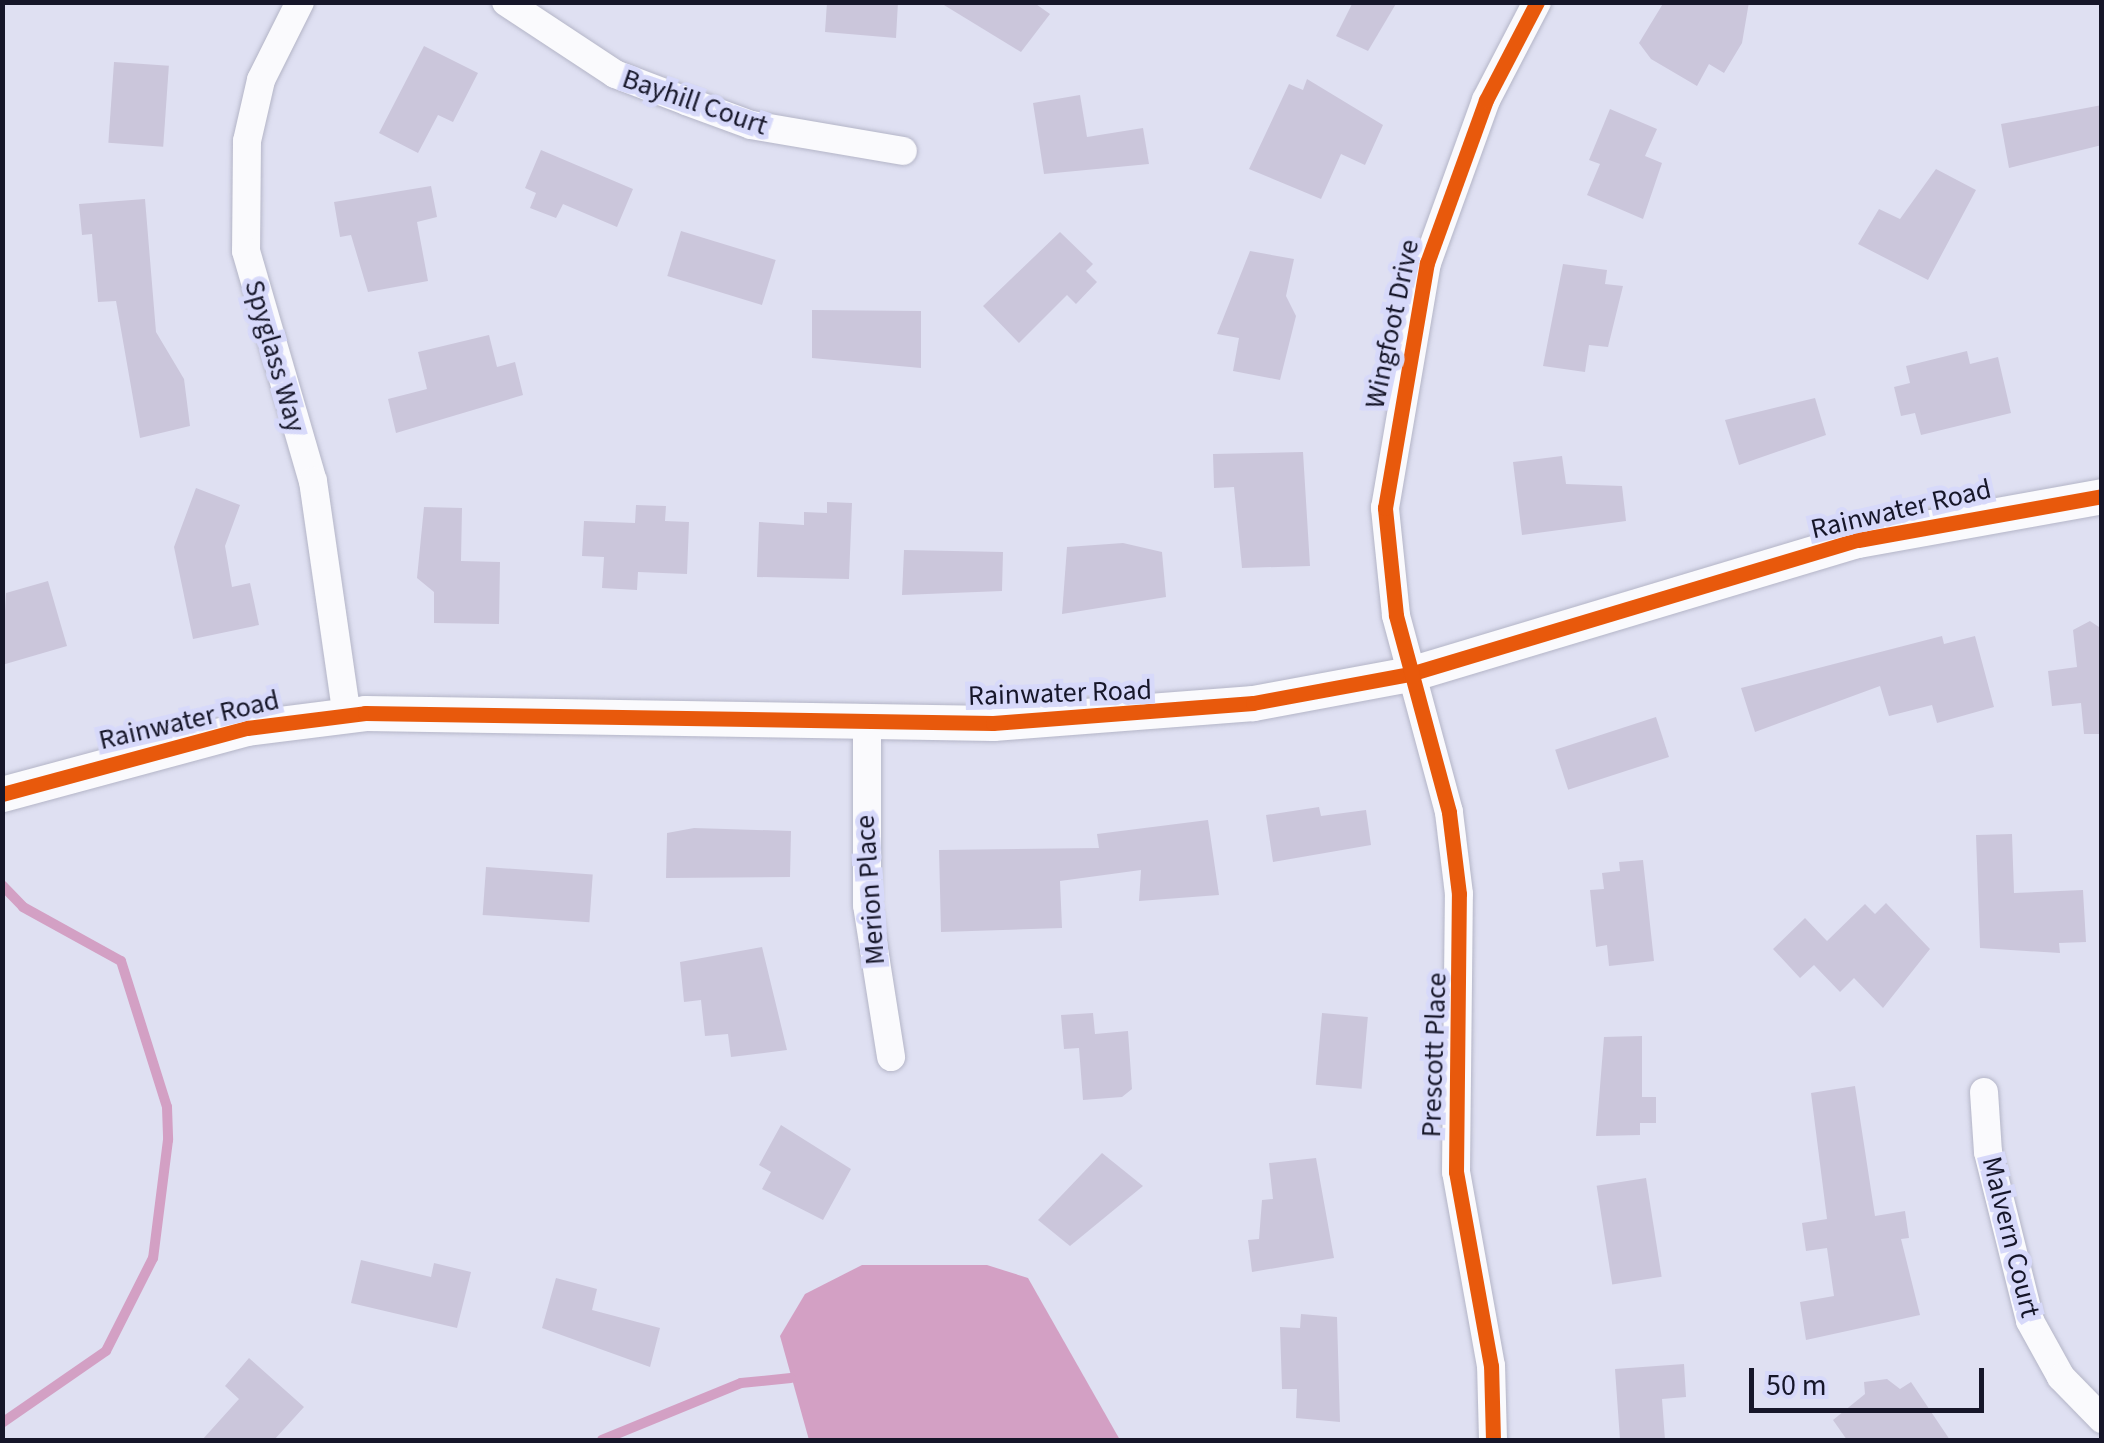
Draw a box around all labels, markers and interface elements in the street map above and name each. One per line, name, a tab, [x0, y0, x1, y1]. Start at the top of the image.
street label: Bayhill Court	[618, 61, 772, 143]
street label: Wingfoot Drive	[1358, 236, 1426, 412]
street label: Spyglass Way	[237, 276, 313, 436]
street label: Rainwater Road	[1808, 472, 1994, 546]
street label: Rainwater Road	[967, 673, 1153, 713]
street label: Rainwater Road	[96, 683, 282, 757]
street label: Merion Place	[848, 814, 892, 966]
street label: Prescott Place	[1414, 972, 1454, 1138]
street label: Malvern Court	[1975, 1153, 2047, 1321]
scale bar	[1754, 1348, 1989, 1410]
text: 50 m	[1766, 1364, 1827, 1407]

